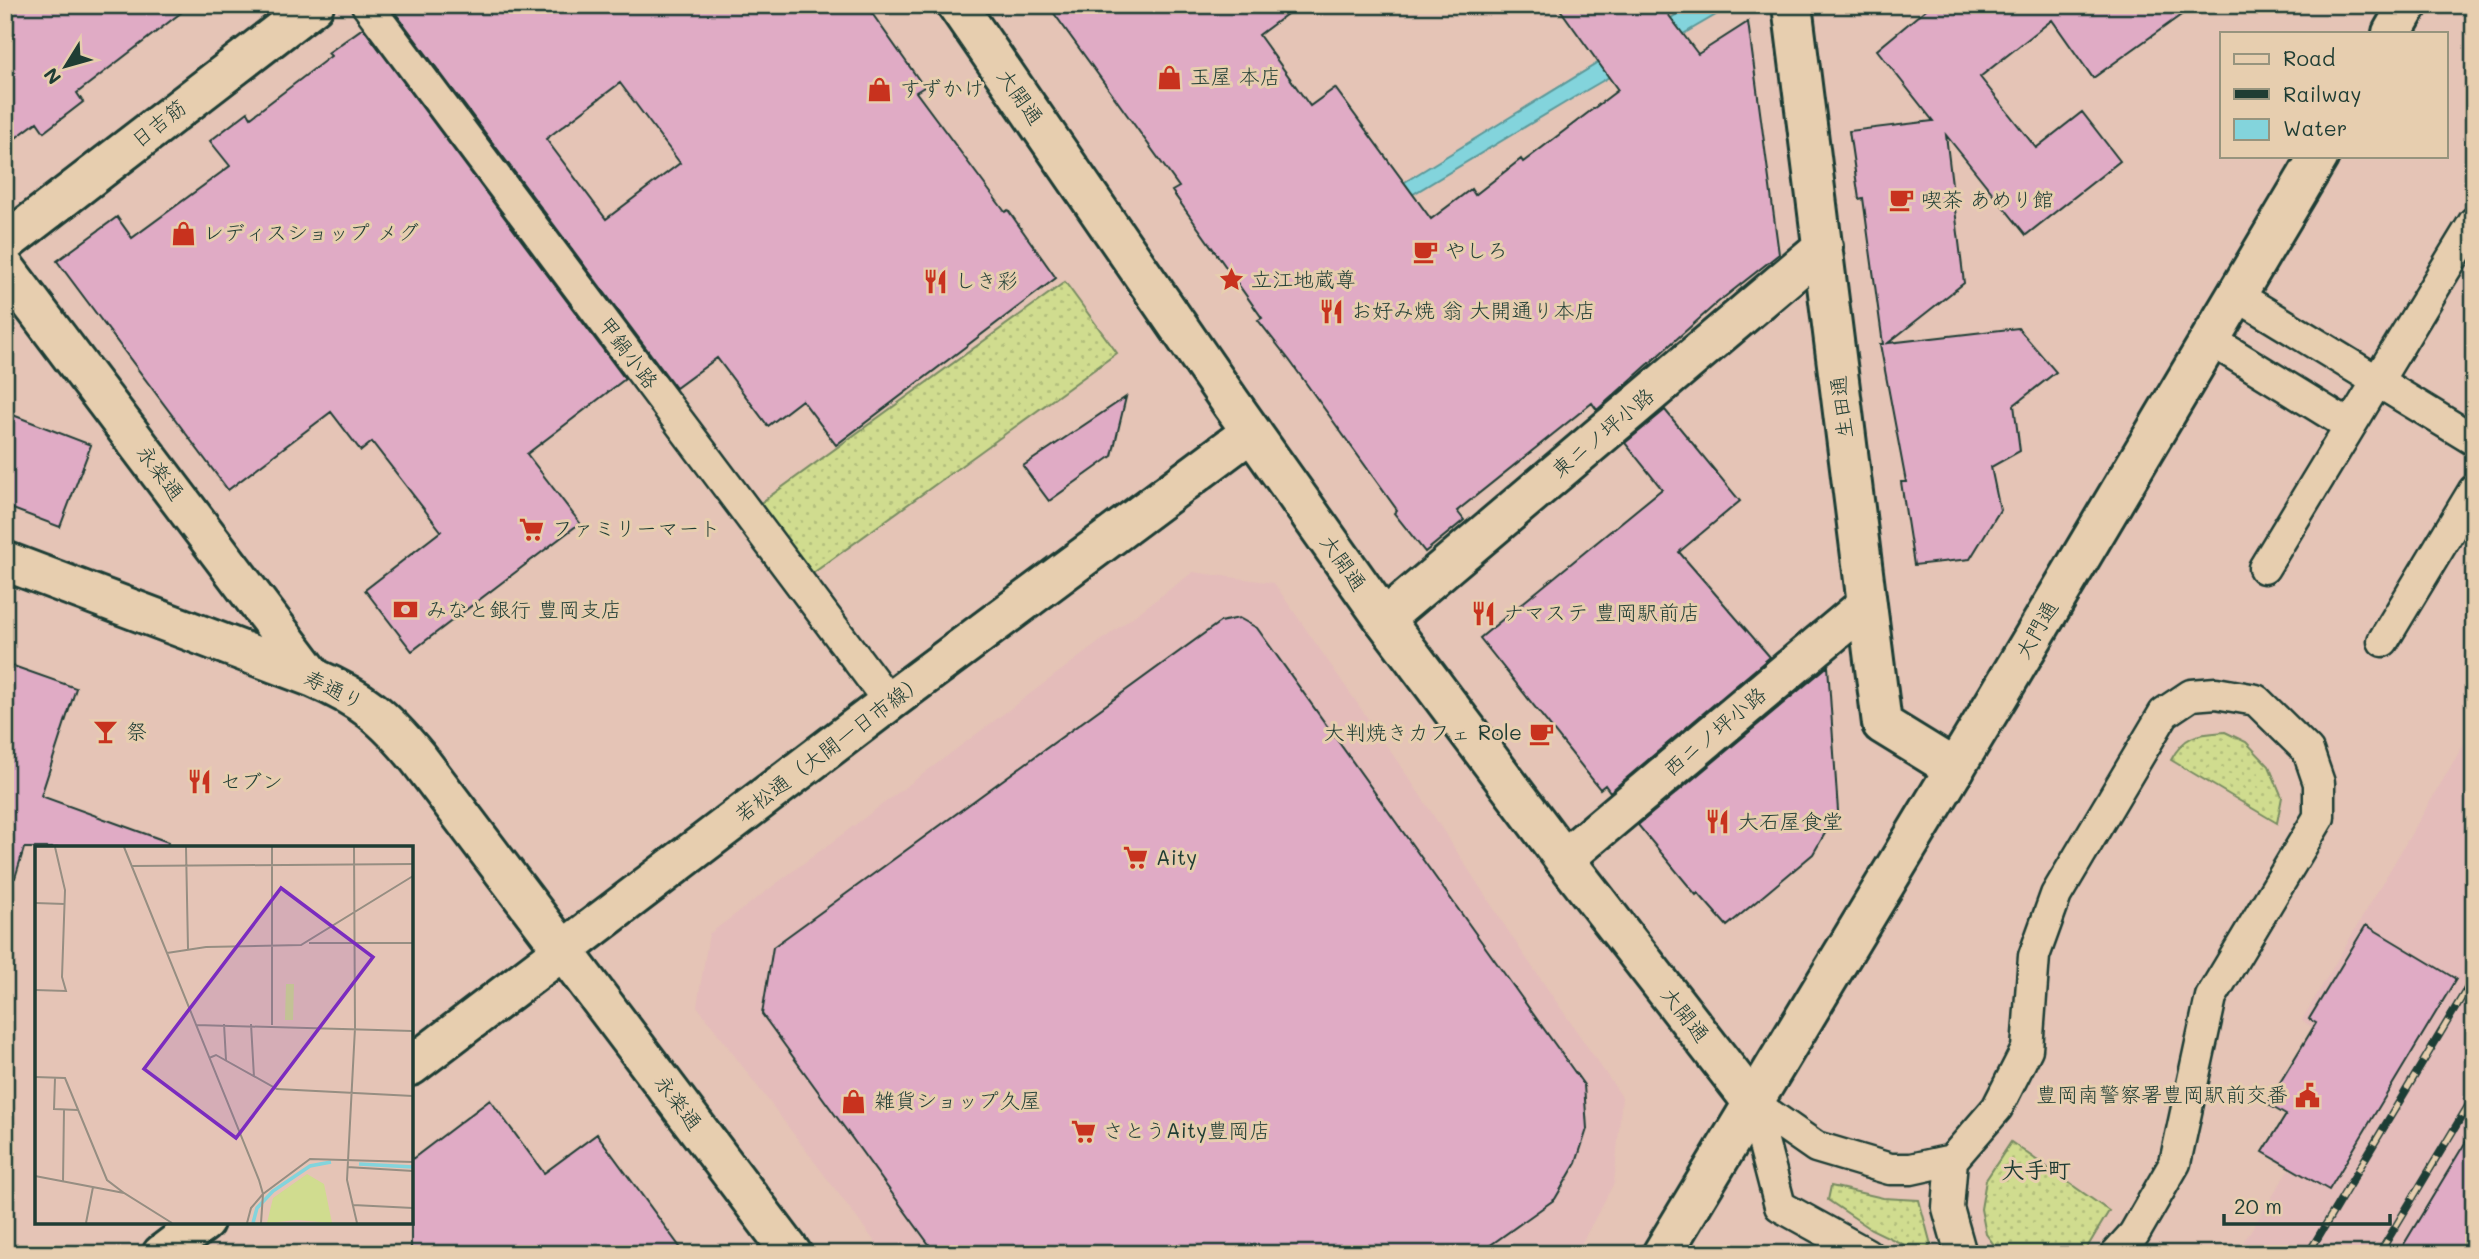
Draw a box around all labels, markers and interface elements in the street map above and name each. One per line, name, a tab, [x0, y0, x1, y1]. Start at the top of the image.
north arrow	[32, 32, 102, 102]
legend	[2220, 32, 2448, 158]
text: Road	[2283, 44, 2335, 71]
place label: 玉屋 本店	[1190, 62, 1281, 89]
text: N	[38, 63, 66, 90]
street label: 大開通	[992, 63, 1050, 130]
shop icon: 玉屋 本店	[1156, 63, 1184, 91]
place label: すずかけ	[900, 74, 984, 101]
shop icon: すずかけ	[866, 75, 894, 103]
text: Railway	[2283, 80, 2362, 107]
street label: 日吉筋	[125, 93, 191, 153]
text: Water	[2283, 114, 2347, 141]
place label: 喫茶 あめり館	[1921, 185, 2054, 212]
cafe icon: 喫茶 あめり館	[1887, 186, 1915, 214]
place label: レディスショップ メグ	[203, 218, 419, 245]
shop icon: レディスショップ メグ	[169, 219, 197, 247]
place label: やしろ	[1445, 236, 1508, 263]
cafe icon: やしろ	[1411, 237, 1439, 265]
place label: 立江地蔵尊	[1251, 265, 1356, 292]
place label: しき彩	[955, 266, 1018, 293]
place icon: 立江地蔵尊	[1217, 266, 1245, 294]
restaurant icon: しき彩	[921, 267, 949, 295]
place label: お好み焼 翁 大開通り本店	[1351, 296, 1595, 323]
restaurant icon: お好み焼 翁 大開通り本店	[1317, 297, 1345, 325]
street label: 甲鍋小路	[593, 310, 665, 394]
street label: 生田通	[1823, 374, 1858, 440]
street label: 東ニノ坪小路	[1545, 381, 1659, 483]
street label: 永楽通	[131, 439, 191, 505]
place label: ファミリーマート	[552, 514, 720, 541]
supermarket icon: ファミリーマート	[518, 515, 546, 543]
street label: 大開通	[1315, 529, 1373, 596]
place label: みなと銀行 豊岡支店	[426, 595, 622, 622]
street label: 大門通	[2008, 595, 2063, 663]
bank icon: みなと銀行 豊岡支店	[392, 596, 420, 624]
place label: ナマステ 豊岡駅前店	[1503, 598, 1700, 625]
restaurant icon: ナマステ 豊岡駅前店	[1469, 599, 1497, 627]
street label: 寿通り	[300, 663, 369, 715]
street label: 若松通（大開一日市線）	[729, 667, 929, 827]
street label: 西ニノ坪小路	[1657, 680, 1771, 782]
place label: 祭	[126, 717, 147, 744]
bar icon: 祭	[92, 718, 120, 746]
place label: 大判焼きカフェ Role	[1324, 718, 1522, 745]
cafe icon: 大判焼きカフェ Role	[1528, 719, 1556, 747]
place label: セブン	[220, 767, 283, 794]
restaurant icon: セブン	[186, 768, 214, 796]
place label: 大石屋食堂	[1738, 807, 1843, 834]
restaurant icon: 大石屋食堂	[1704, 808, 1732, 836]
place label: Aity	[1156, 843, 1197, 870]
supermarket icon: Aity	[1122, 844, 1150, 872]
inset map	[35, 846, 413, 1224]
street label: 大開通	[1656, 981, 1716, 1047]
street label: 永楽通	[649, 1069, 709, 1135]
place label: 豊岡南警察署豊岡駅前交番	[2036, 1080, 2288, 1107]
public building icon: 豊岡南警察署豊岡駅前交番	[2294, 1081, 2322, 1109]
place label: 雑貨ショップ久屋	[874, 1086, 1041, 1113]
shop icon: 雑貨ショップ久屋	[840, 1087, 868, 1115]
place label: さとうAity豊岡店	[1103, 1116, 1270, 1143]
supermarket icon: さとうAity豊岡店	[1069, 1117, 1097, 1145]
district label: 大手町	[2002, 1154, 2071, 1184]
scale bar	[2224, 1182, 2390, 1226]
text: 20 m	[2234, 1192, 2282, 1219]

